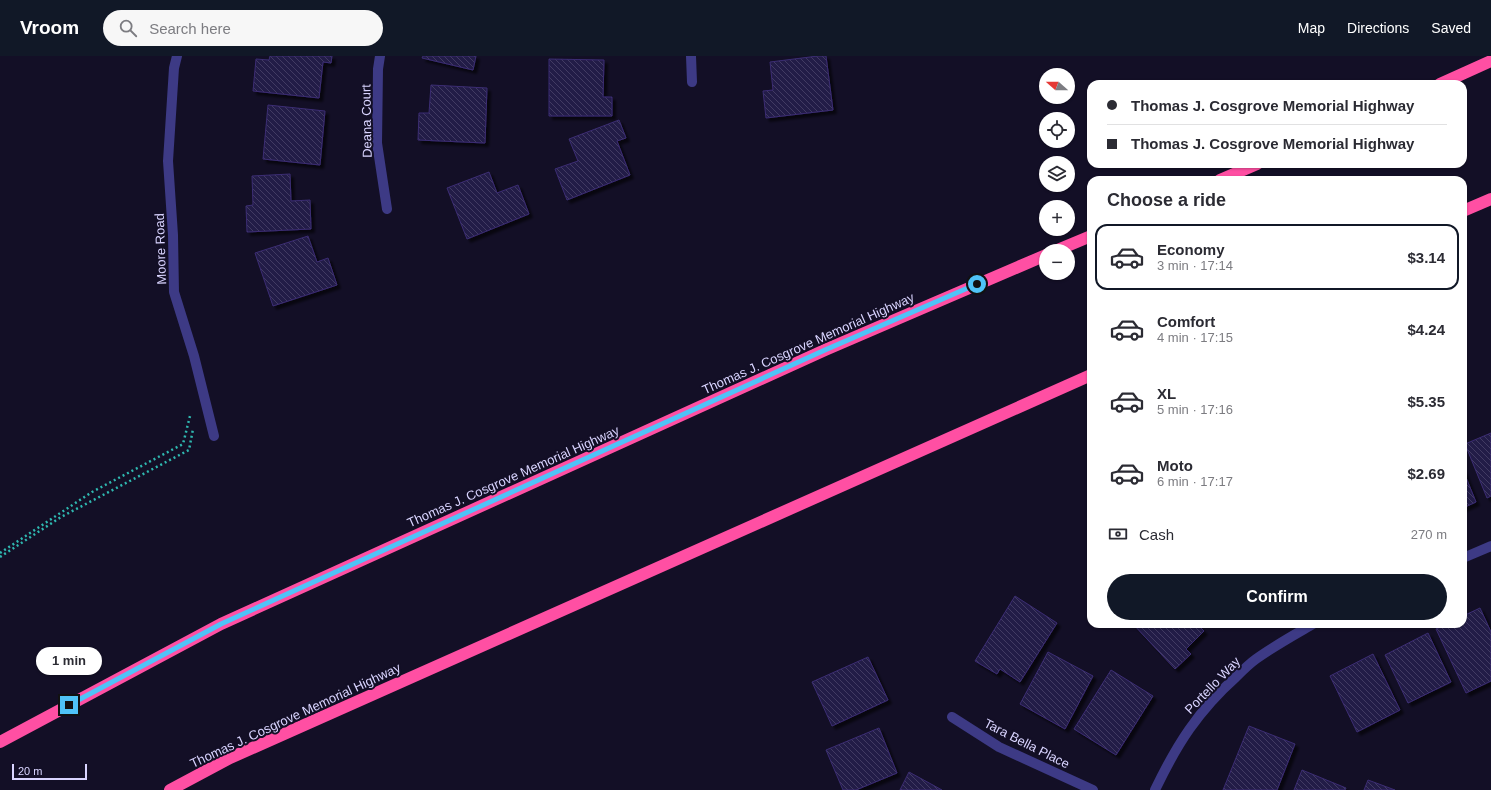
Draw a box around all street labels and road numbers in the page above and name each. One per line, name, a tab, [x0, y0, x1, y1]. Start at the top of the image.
street label: Deana Court	[358, 84, 375, 158]
street label: Moore Road	[152, 213, 169, 285]
street label: Thomas J. Cosgrove Memorial Highway	[700, 290, 917, 397]
street label: Thomas J. Cosgrove Memorial Highway	[405, 423, 622, 530]
street label: Portello Way	[1182, 653, 1244, 717]
street label: Thomas J. Cosgrove Memorial Highway	[188, 660, 403, 771]
street label: Tara Bella Place	[982, 715, 1072, 771]

